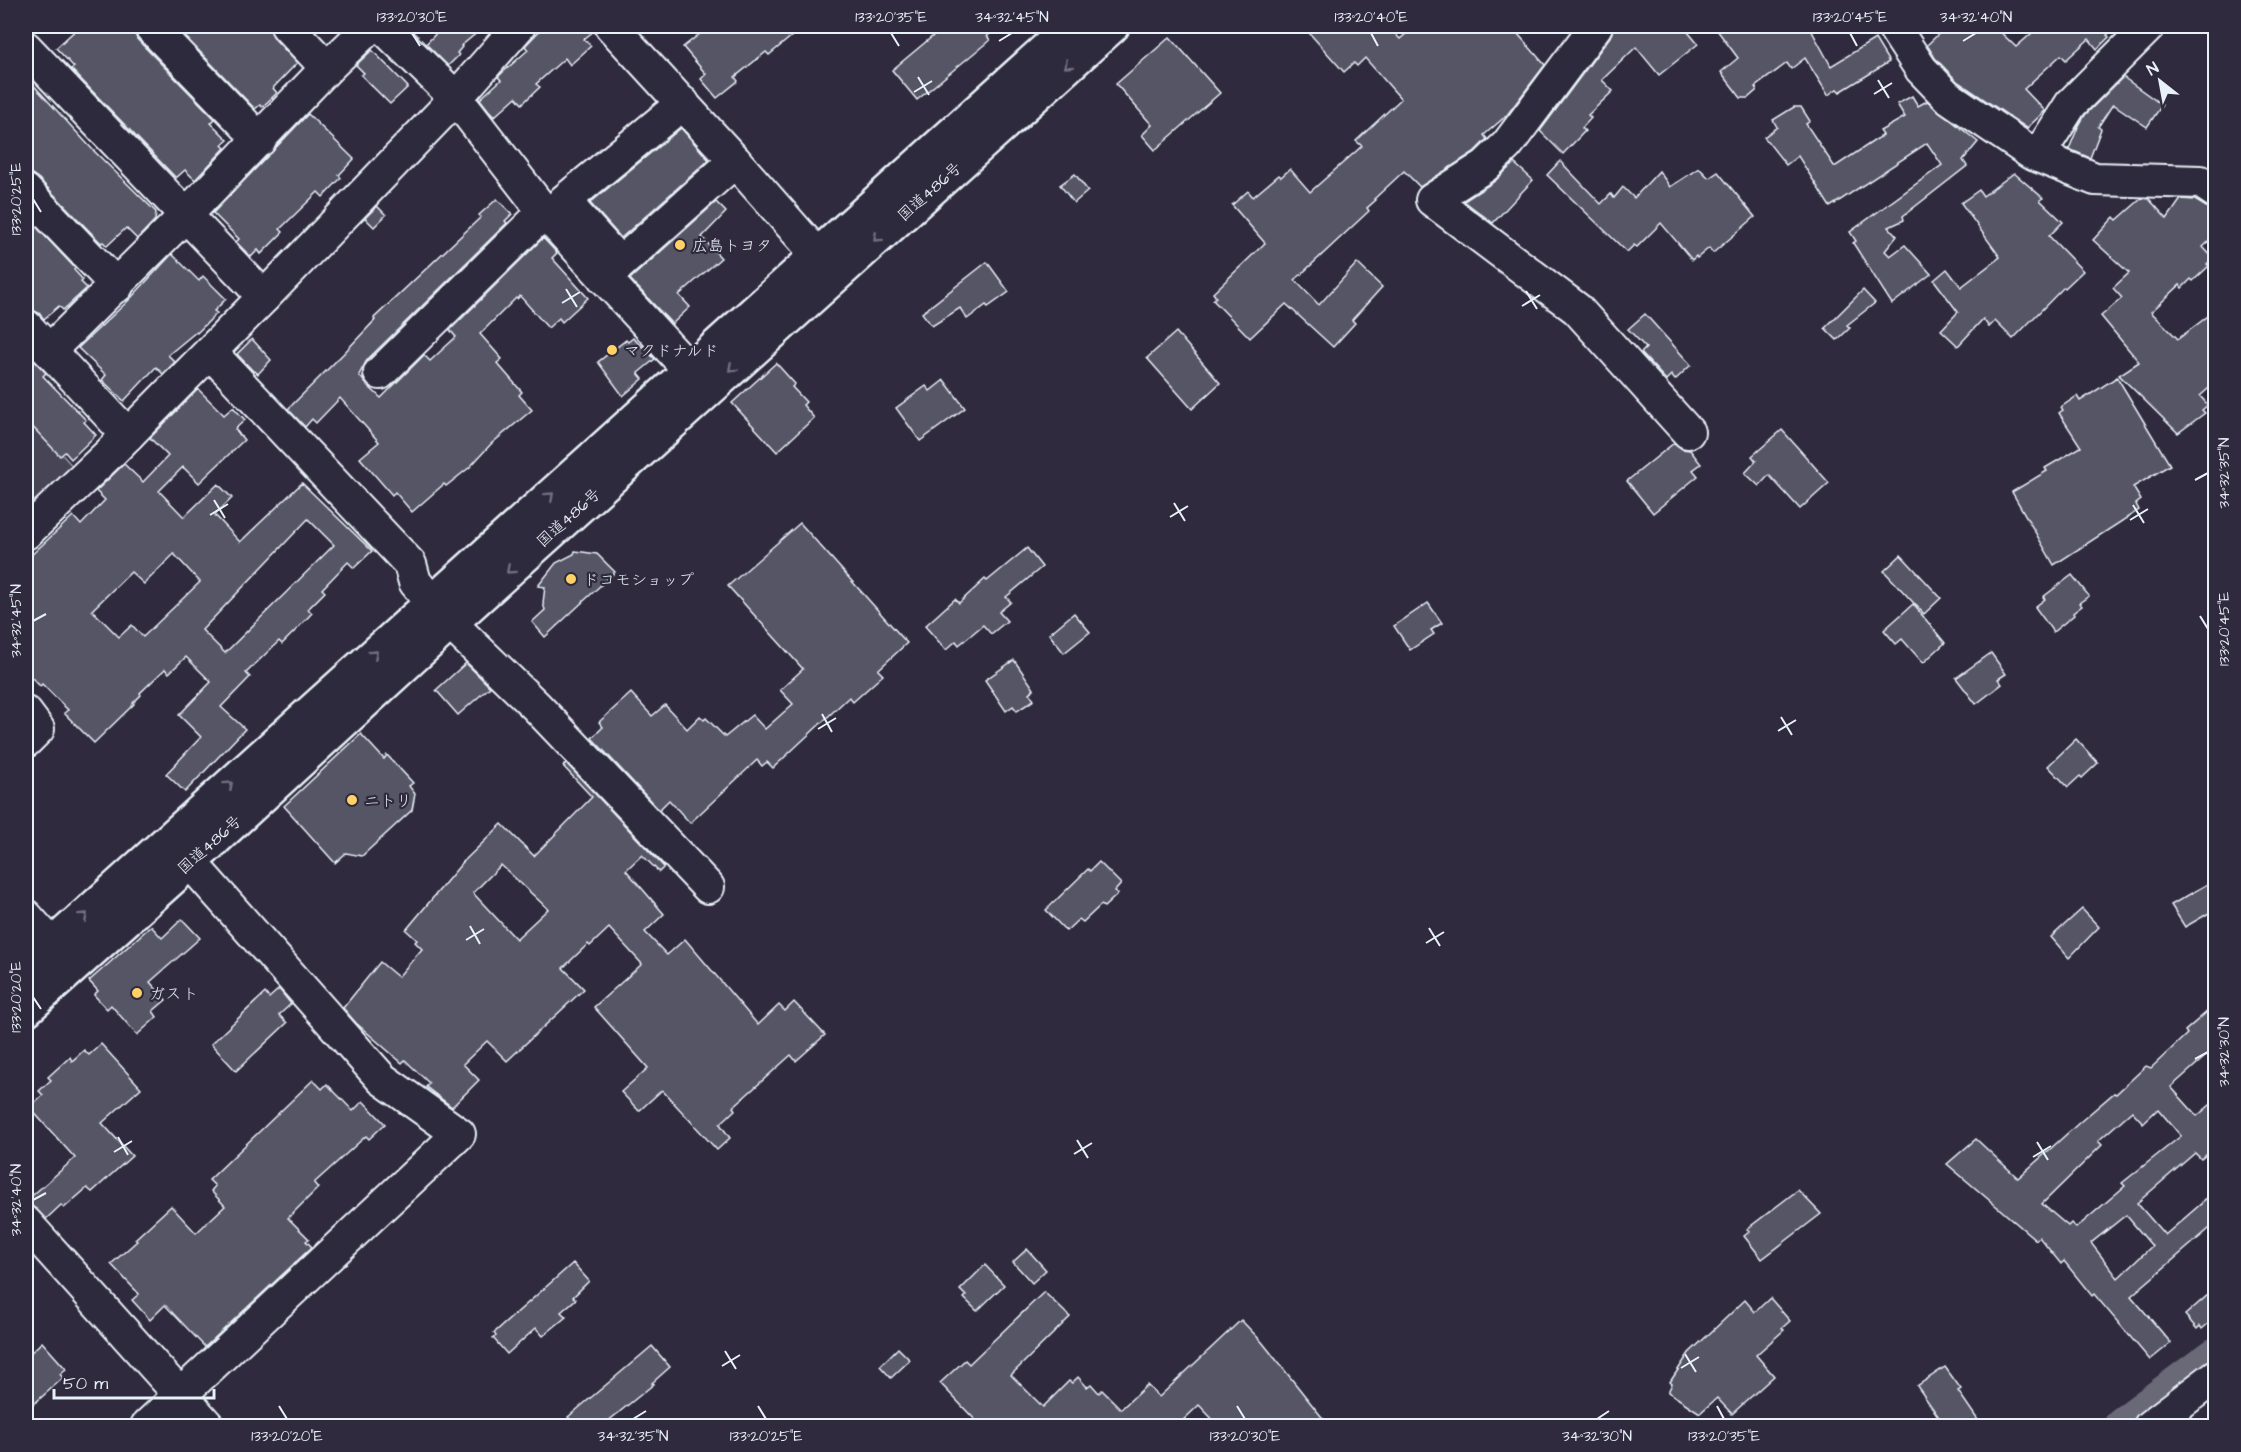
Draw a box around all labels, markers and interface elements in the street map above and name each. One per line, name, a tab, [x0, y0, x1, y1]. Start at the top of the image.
text: 133°20'30"E	[377, 7, 447, 28]
text: 133°20'35"E	[855, 7, 927, 28]
text: 34°32'45"N	[975, 7, 1049, 28]
text: 133°20'40"E	[1334, 7, 1408, 28]
text: 133°20'45"E	[1813, 7, 1887, 28]
text: 34°32'40"N	[1940, 7, 2012, 28]
north arrow	[2130, 51, 2190, 111]
text: N	[2143, 57, 2163, 81]
one-way arrow	[1064, 58, 1075, 69]
street label: 国道486号	[893, 157, 966, 226]
text: 133°20'25"E	[6, 163, 27, 235]
one-way arrow	[873, 231, 884, 242]
place label: 広島トヨタ	[692, 235, 772, 257]
marker: 広島トヨタ	[673, 238, 687, 252]
place label: マクドナルド	[624, 340, 719, 362]
marker: マクドナルド	[605, 343, 619, 357]
one-way arrow	[728, 361, 739, 372]
text: 34°32'35"N	[2214, 438, 2235, 509]
street label: 国道486号	[532, 483, 605, 552]
one-way arrow	[544, 492, 554, 503]
one-way arrow	[506, 563, 516, 574]
place label: ドコモショップ	[583, 569, 694, 591]
marker: ドコモショップ	[564, 572, 578, 586]
text: 34°32'45"N	[6, 584, 27, 658]
text: 133°20'45"E	[2214, 592, 2235, 666]
one-way arrow	[367, 650, 378, 661]
one-way arrow	[223, 781, 233, 792]
place label: ニトリ	[364, 790, 412, 812]
marker: ニトリ	[345, 793, 359, 807]
street label: 国道486号	[173, 810, 246, 879]
one-way arrow	[78, 912, 88, 923]
text: 133°20'20"E	[6, 961, 27, 1033]
place label: ガスト	[149, 983, 199, 1005]
marker: ガスト	[130, 986, 144, 1000]
text: 34°32'30"N	[2214, 1017, 2235, 1087]
text: 34°32'40"N	[6, 1164, 27, 1236]
scale bar	[54, 1362, 214, 1400]
text: 50 m	[63, 1371, 108, 1396]
text: 133°20'20"E	[251, 1426, 323, 1447]
text: 34°32'35"N	[598, 1426, 669, 1447]
text: 133°20'25"E	[730, 1426, 802, 1447]
text: 133°20'30"E	[1210, 1426, 1280, 1447]
text: 34°32'30"N	[1562, 1426, 1632, 1447]
text: 133°20'35"E	[1688, 1426, 1760, 1447]

